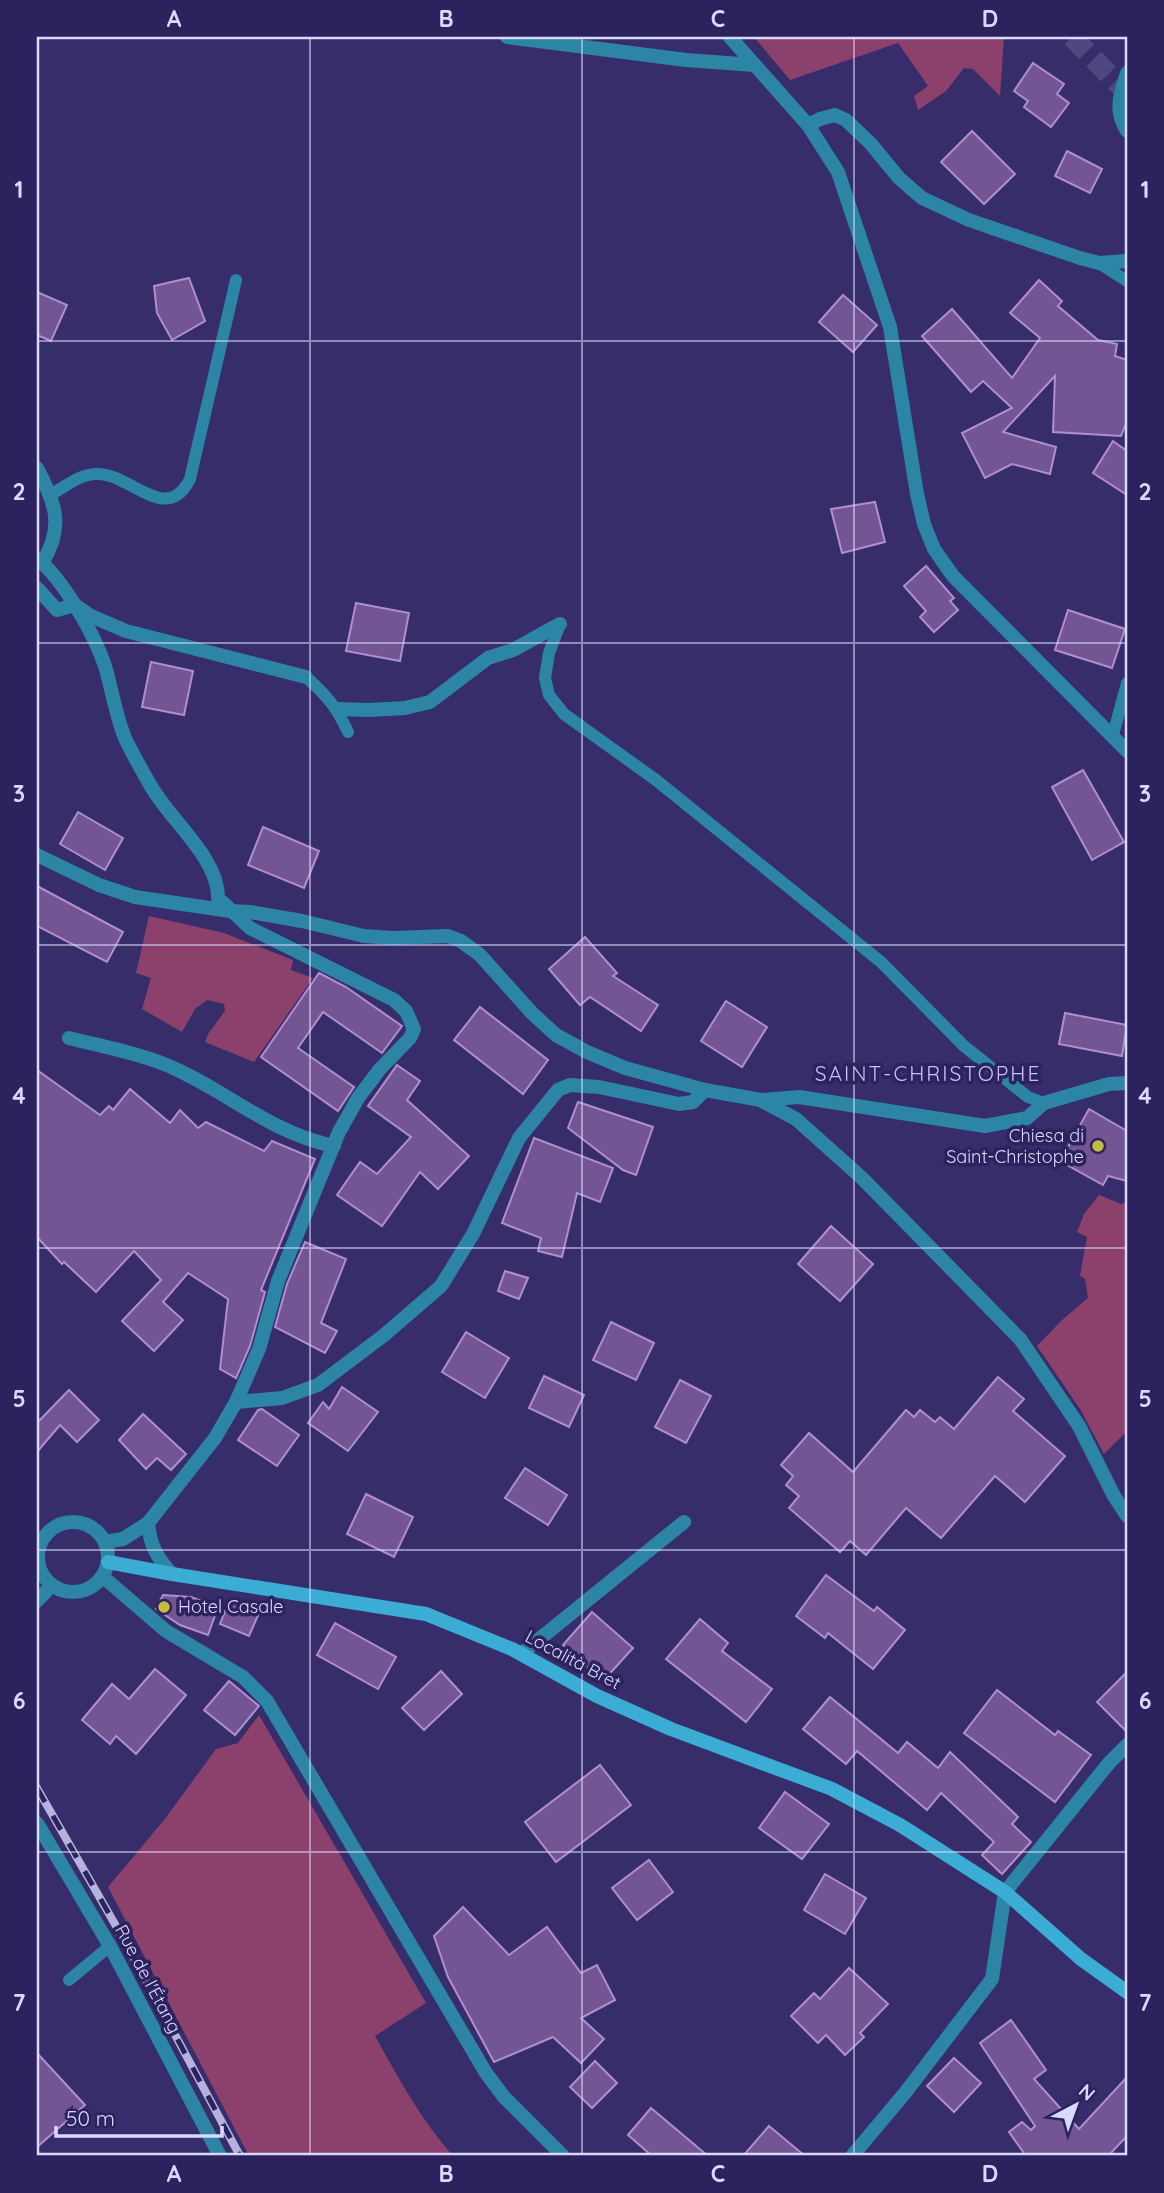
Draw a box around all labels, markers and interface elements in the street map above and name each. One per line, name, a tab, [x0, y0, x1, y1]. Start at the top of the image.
text: A	[167, 4, 182, 33]
text: B	[438, 4, 454, 33]
text: C	[711, 4, 725, 33]
text: D	[982, 4, 998, 33]
text: 1	[15, 175, 23, 204]
text: 1	[1141, 175, 1149, 204]
text: 2	[12, 477, 26, 506]
text: 2	[1138, 477, 1152, 506]
text: 3	[13, 779, 25, 808]
text: 3	[1139, 779, 1151, 808]
district label: SAINT-CHRISTOPHE	[815, 1060, 1041, 1086]
text: 4	[12, 1081, 26, 1110]
text: 4	[1138, 1081, 1152, 1110]
place label: Chiesa di Saint-Christophe	[946, 1124, 1084, 1168]
marker: Chiesa di Saint-Christophe	[1090, 1138, 1106, 1154]
text: 5	[12, 1384, 26, 1413]
text: 5	[1138, 1384, 1152, 1413]
place label: Hotel Casale	[178, 1595, 283, 1618]
marker: Hotel Casale	[156, 1599, 172, 1615]
street label: Località Bret	[521, 1625, 625, 1694]
text: 6	[13, 1686, 25, 1715]
text: 6	[1139, 1686, 1151, 1715]
street label: Rue de l'Étang	[110, 1921, 187, 2037]
text: 7	[13, 1988, 26, 2017]
text: 7	[1139, 1988, 1152, 2017]
north arrow	[1042, 2070, 1112, 2140]
text: N	[1074, 2079, 1100, 2106]
scale bar	[56, 2095, 222, 2139]
text: 50 m	[66, 2105, 115, 2131]
text: A	[167, 2159, 182, 2188]
text: B	[438, 2159, 454, 2188]
text: C	[711, 2159, 725, 2188]
text: D	[982, 2159, 998, 2188]

